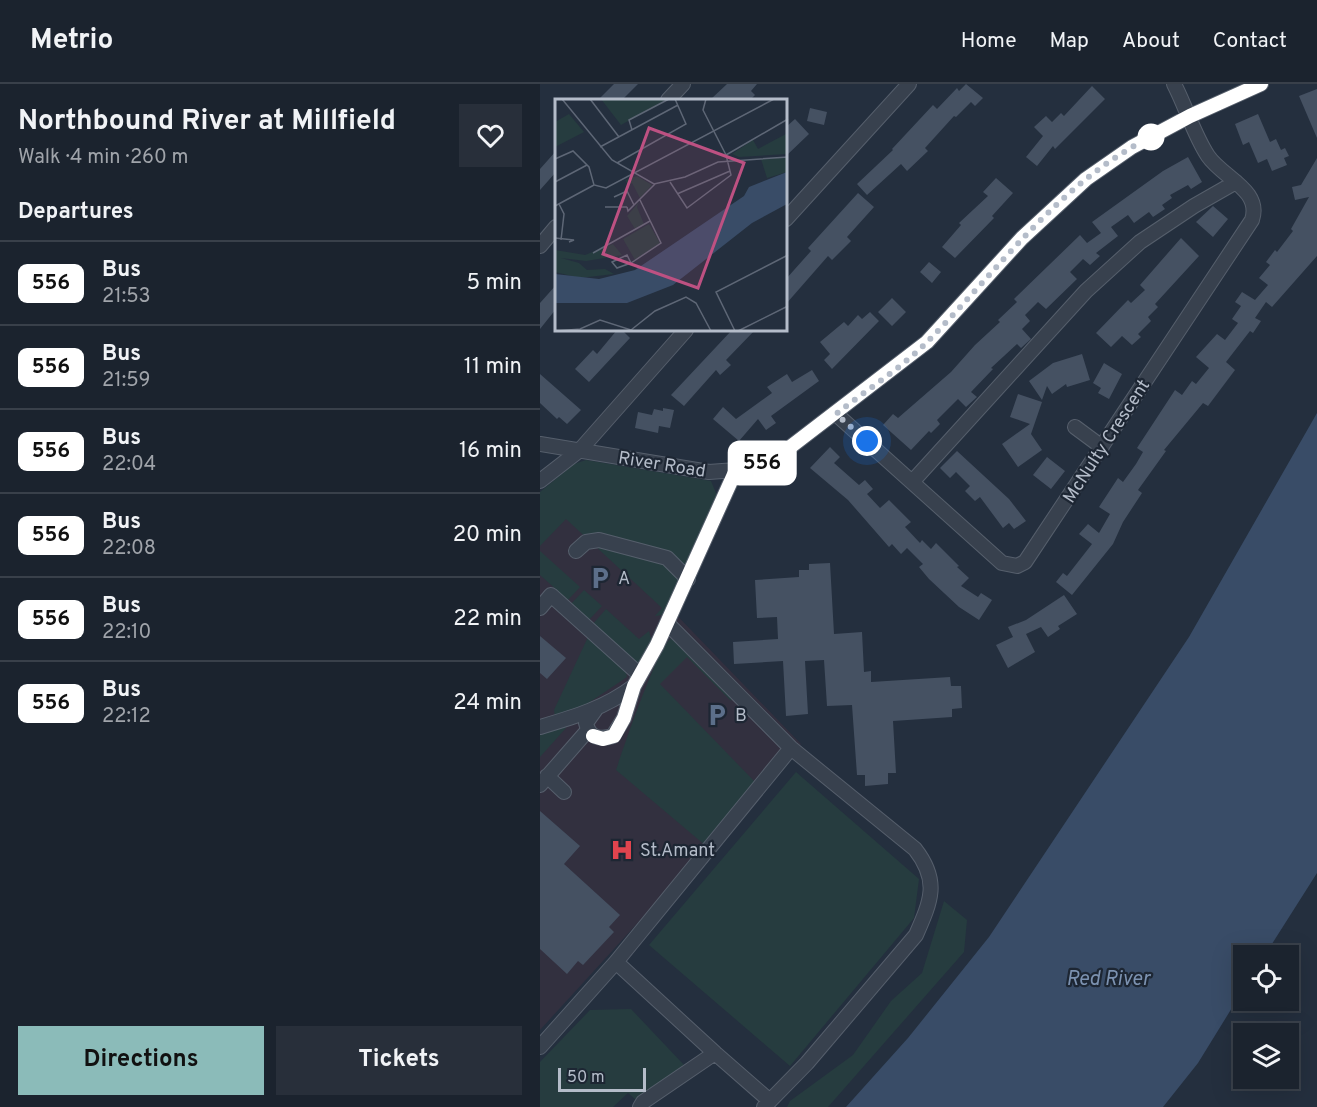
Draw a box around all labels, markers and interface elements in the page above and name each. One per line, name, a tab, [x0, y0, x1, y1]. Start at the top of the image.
text: Metrio	[30, 23, 113, 59]
text: Home	[961, 28, 1017, 55]
text: Map	[1050, 28, 1089, 55]
text: About	[1122, 28, 1180, 55]
text: Contact	[1213, 28, 1287, 55]
inset map	[555, 99, 788, 332]
text: Northbound River at Millfield	[18, 104, 396, 140]
button: heart	[459, 104, 522, 167]
unlabelled marker	[1138, 124, 1164, 150]
text: Walk · 4 min · 260 m	[18, 145, 189, 171]
text: Departures	[18, 199, 134, 226]
text: Bus	[102, 257, 141, 284]
text: 556	[32, 270, 70, 297]
text: 5 min	[467, 270, 522, 297]
text: 21:53	[102, 284, 151, 310]
text: Bus	[102, 341, 141, 368]
text: 556	[32, 354, 70, 381]
text: 11 min	[464, 354, 522, 381]
text: 21:59	[102, 368, 150, 394]
street label: McNulty Crescent	[1059, 376, 1156, 508]
text: Bus	[102, 425, 141, 452]
your location	[852, 426, 882, 456]
text: 556	[32, 438, 70, 465]
text: 16 min	[459, 438, 522, 465]
line badge: 556	[728, 444, 796, 482]
street label: River Road	[616, 447, 707, 484]
text: 556	[743, 450, 781, 477]
text: 22:04	[102, 452, 156, 478]
text: Bus	[102, 509, 141, 536]
text: 556	[32, 522, 70, 549]
text: 20 min	[453, 522, 522, 549]
text: 22:08	[102, 536, 156, 562]
parking icon: A	[587, 565, 613, 591]
place label: A	[618, 568, 630, 591]
text: Bus	[102, 593, 141, 620]
text: 556	[32, 606, 70, 633]
text: 22 min	[453, 606, 522, 633]
text: 22:10	[102, 620, 151, 646]
text: Bus	[102, 677, 141, 704]
text: 556	[32, 690, 70, 717]
text: 24 min	[453, 690, 522, 717]
parking icon: B	[704, 702, 730, 728]
text: 22:12	[102, 704, 151, 730]
place label: B	[735, 705, 747, 728]
hospital icon: St.Amant	[609, 837, 635, 863]
place label: St.Amant	[640, 840, 715, 863]
map controls	[1233, 945, 1299, 1089]
button: locate	[1233, 945, 1299, 1011]
water label: Red River	[1066, 967, 1151, 993]
button: layers	[1233, 1023, 1299, 1089]
button: Directions	[18, 1026, 264, 1095]
button: Tickets	[276, 1026, 522, 1095]
scale bar	[558, 1065, 646, 1092]
text: 50 m	[567, 1068, 605, 1088]

